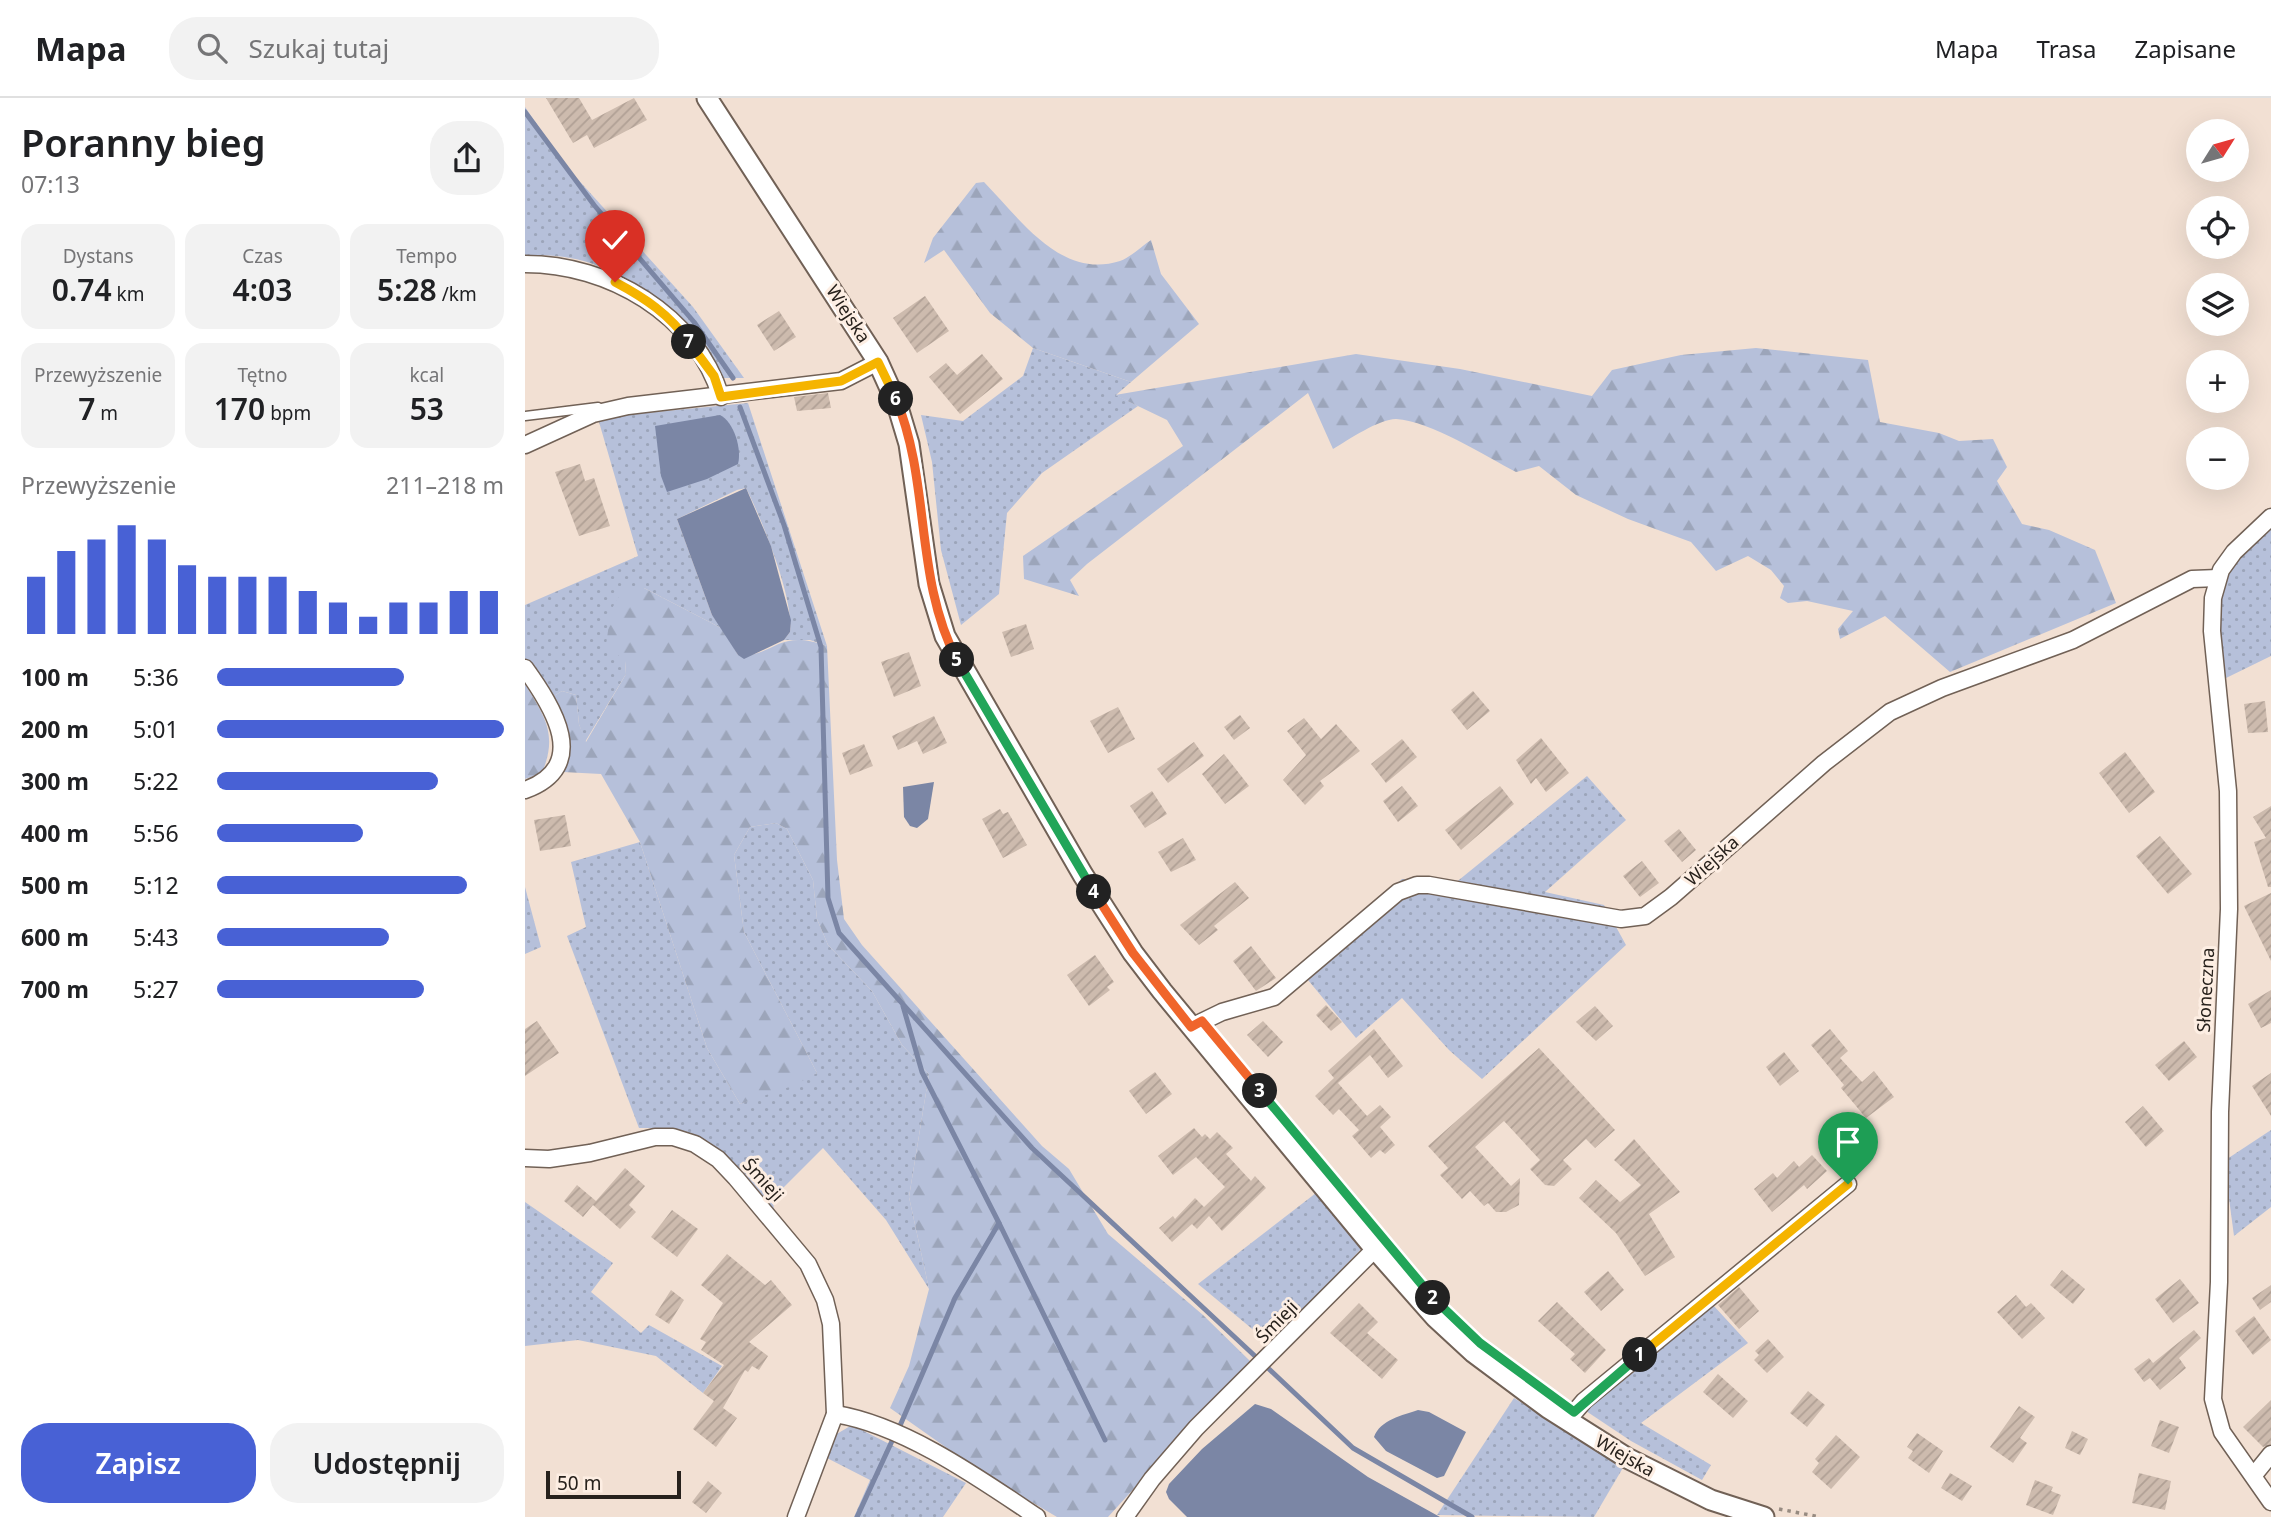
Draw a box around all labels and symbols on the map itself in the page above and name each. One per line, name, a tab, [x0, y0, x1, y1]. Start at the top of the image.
north arrow	[2186, 119, 2249, 182]
pin	[585, 210, 645, 282]
street label: Wiejska	[821, 280, 876, 347]
pin: 7	[671, 324, 707, 360]
pin: 6	[879, 382, 913, 416]
pin: 5	[939, 642, 975, 678]
street label: Wiejska	[1679, 830, 1743, 891]
pin: 4	[1077, 874, 1111, 910]
street label: Słoneczna	[2191, 947, 2219, 1033]
pin: 3	[1243, 1074, 1277, 1108]
pin	[1818, 1112, 1878, 1184]
street label: Śmieji	[738, 1152, 790, 1206]
pin: 2	[1415, 1280, 1451, 1316]
street label: Śmieji	[1250, 1295, 1303, 1348]
pin: 1	[1623, 1338, 1657, 1372]
street label: Wiejska	[1592, 1429, 1659, 1482]
scale bar	[546, 1468, 681, 1500]

